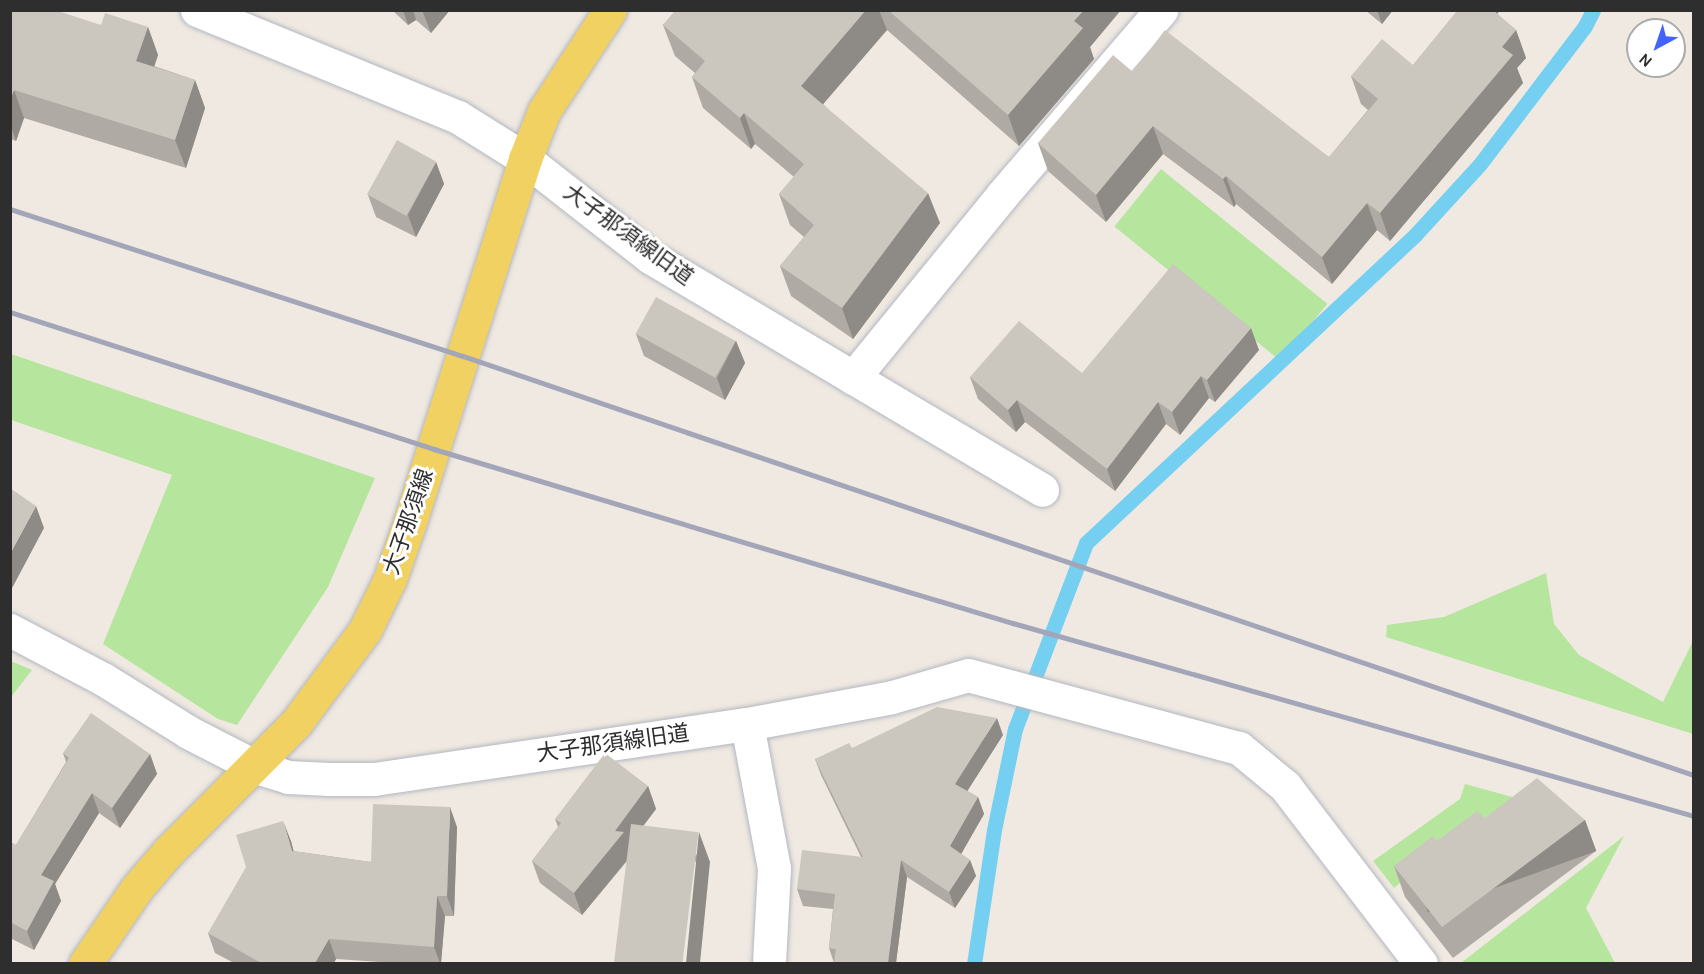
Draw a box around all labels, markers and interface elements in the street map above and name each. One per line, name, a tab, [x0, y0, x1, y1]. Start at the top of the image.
north arrow	[1626, 18, 1686, 78]
text: N	[1635, 50, 1656, 72]
street label: 大子那須線旧道	[558, 179, 698, 291]
street label: 大子那須線	[379, 466, 439, 578]
street label: 大子那須線旧道	[535, 720, 691, 768]

